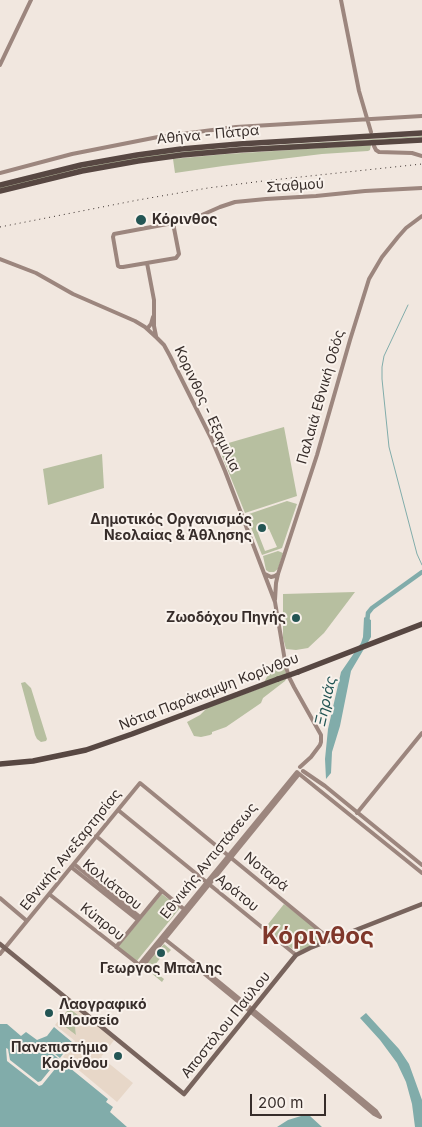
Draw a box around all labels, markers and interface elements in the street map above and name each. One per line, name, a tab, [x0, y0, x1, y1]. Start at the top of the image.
street label: Αθήνα - Πάτρα	[156, 122, 260, 148]
street label: Σταθμού	[266, 176, 324, 196]
place label: Κόρινθος	[152, 212, 217, 228]
marker: Κόρινθος	[134, 213, 148, 227]
street label: Παλαιά Εθνική Οδός	[294, 328, 348, 466]
street label: Κορινθος - Εξαμιλια	[171, 344, 243, 474]
place label: Δημοτικός Οργανισμός Νεολαίας & Άθλησης	[90, 512, 252, 544]
marker: Δημοτικός Οργανισμός Νεολαίας & Άθλησης	[256, 522, 268, 534]
place label: Ζωοδόχου Πηγής	[166, 610, 286, 626]
marker: Ζωοδόχου Πηγής	[290, 612, 302, 624]
street label: Νότια Παράκαμψη Κορίνθου	[117, 650, 301, 734]
water label: Ξηριάς	[312, 674, 340, 728]
street label: Εθνικής Ανεξαρτησίας	[17, 786, 125, 914]
street label: Εθνικής Αντιστάσεως	[157, 800, 261, 922]
street label: Νοταρά	[240, 849, 292, 895]
street label: Κολιάτσου	[79, 856, 145, 914]
street label: Αράτου	[212, 871, 262, 915]
street label: Κύπρου	[77, 900, 127, 944]
district label: Κόρινθος	[262, 923, 374, 951]
marker: Γεωργος Μπαλης	[155, 947, 167, 959]
place label: Γεωργος Μπαλης	[100, 961, 222, 977]
street label: Αποστόλου Παύλου	[178, 968, 274, 1082]
place label: Λαογραφικό Μουσείο	[59, 997, 147, 1030]
marker: Λαογραφικό Μουσείο	[43, 1007, 55, 1019]
place label: Πανεπιστήμιο Κορίνθου	[11, 1040, 108, 1072]
marker: Πανεπιστήμιο Κορίνθου	[112, 1050, 124, 1062]
scale bar	[252, 1084, 328, 1116]
text: 200 m	[258, 1093, 303, 1112]

